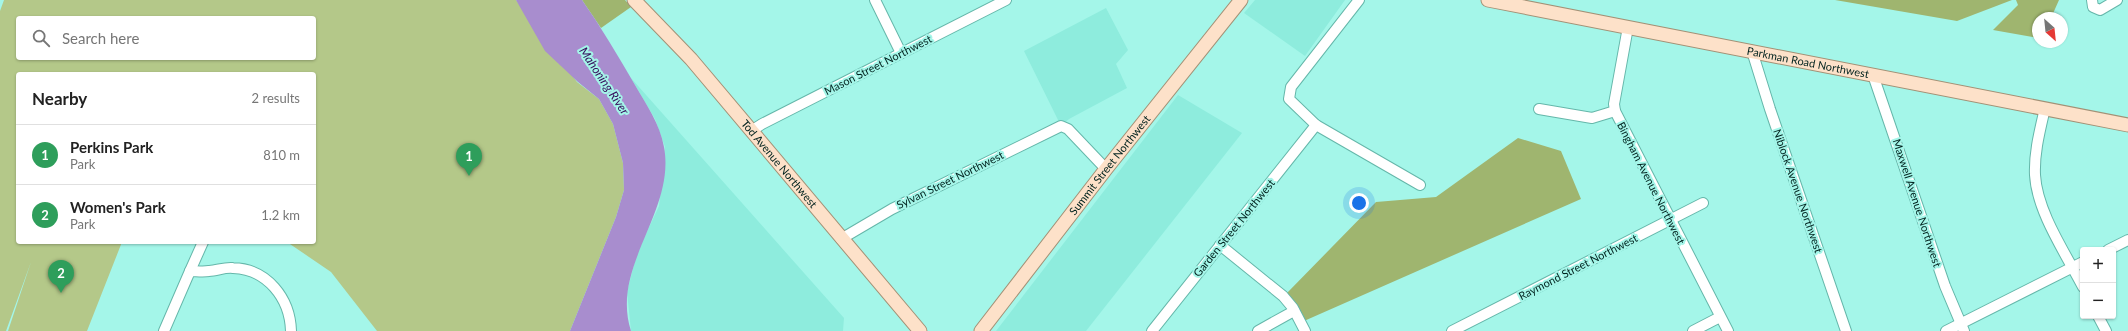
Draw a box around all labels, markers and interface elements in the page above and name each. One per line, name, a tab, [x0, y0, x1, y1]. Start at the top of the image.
north arrow	[2032, 12, 2068, 48]
search box	[16, 16, 316, 60]
icon: search	[30, 27, 52, 49]
text: Search here	[62, 29, 139, 47]
street label: Mason Street Northwest	[822, 32, 934, 97]
water label: Mahoning River	[576, 44, 633, 118]
street label: Parkman Road Northwest	[1746, 44, 1870, 80]
text: Nearby	[32, 88, 87, 109]
text: 2 results	[252, 90, 300, 106]
street label: Summit Street Northwest	[1066, 112, 1152, 217]
street label: Tod Avenue Northwest	[739, 117, 820, 210]
street label: Bingham Avenue Northwest	[1615, 119, 1688, 246]
street label: Niblock Avenue Northwest	[1771, 127, 1826, 254]
street label: Maxwell Avenue Northwest	[1891, 137, 1944, 269]
text: Perkins Park	[70, 138, 153, 156]
pin: 1	[456, 143, 482, 176]
text: 1	[41, 147, 49, 163]
text: 810 m	[263, 147, 300, 163]
street label: Sylvan Street Northwest	[894, 148, 1005, 211]
text: Park	[70, 156, 95, 172]
street label: Garden Street Northwest	[1190, 176, 1277, 279]
your location	[1349, 193, 1369, 213]
text: Women's Park	[70, 198, 166, 216]
text: 2	[41, 207, 49, 223]
text: 1.2 km	[261, 207, 300, 223]
text: Park	[70, 216, 95, 232]
street label: Raymond Street Northwest	[1516, 231, 1639, 302]
map controls	[2080, 247, 2116, 319]
button: +	[2080, 247, 2116, 283]
pin: 2	[48, 260, 74, 293]
button: −	[2080, 283, 2116, 319]

